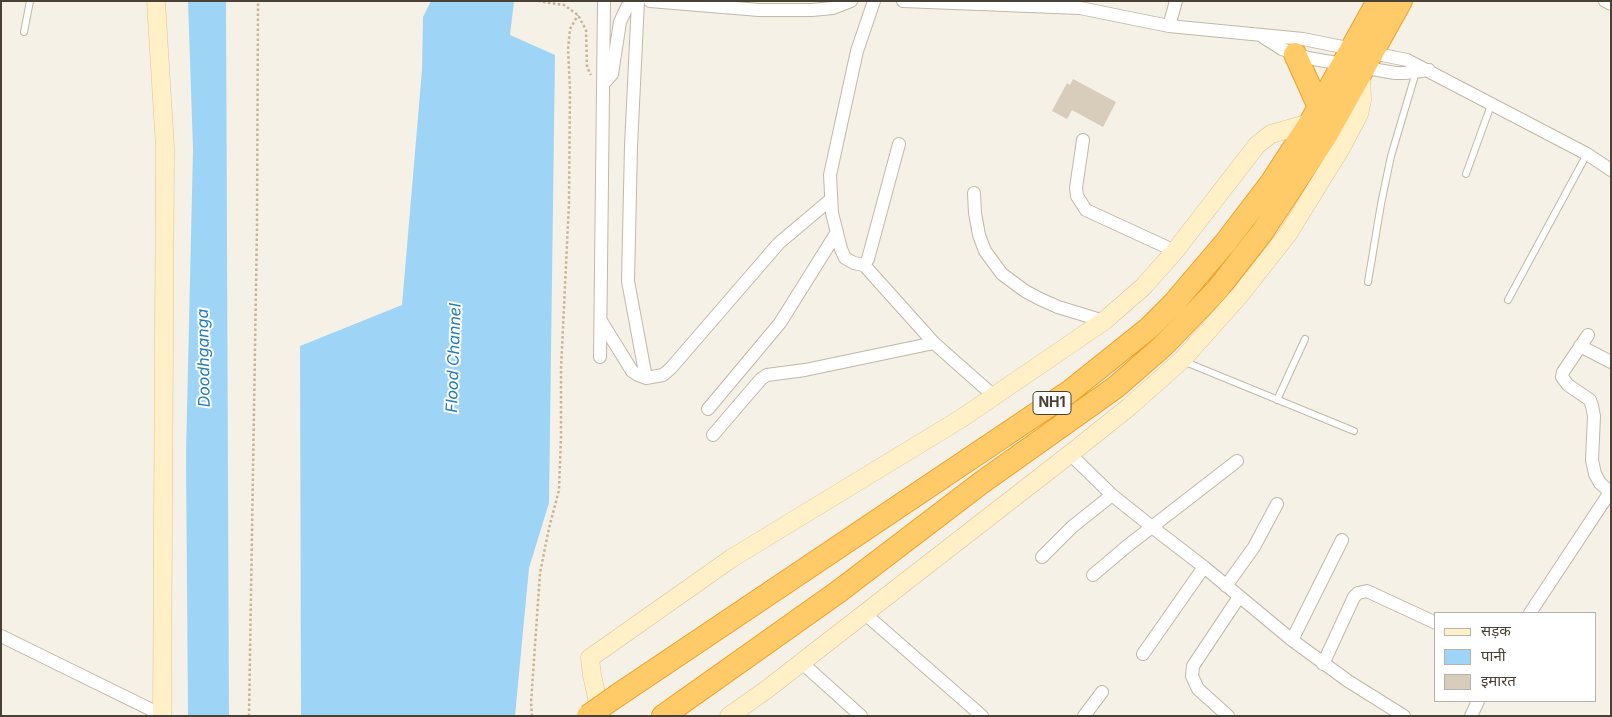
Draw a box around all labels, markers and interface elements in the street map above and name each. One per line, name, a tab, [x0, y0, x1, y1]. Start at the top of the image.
water label: Flood Channel	[442, 303, 466, 413]
water label: Doodhganga	[194, 308, 214, 408]
road number: NH1	[1033, 392, 1071, 414]
legend	[1434, 612, 1597, 702]
text: सड़क	[1481, 621, 1511, 640]
text: पानी	[1481, 646, 1506, 665]
text: इमारत	[1481, 671, 1516, 690]

